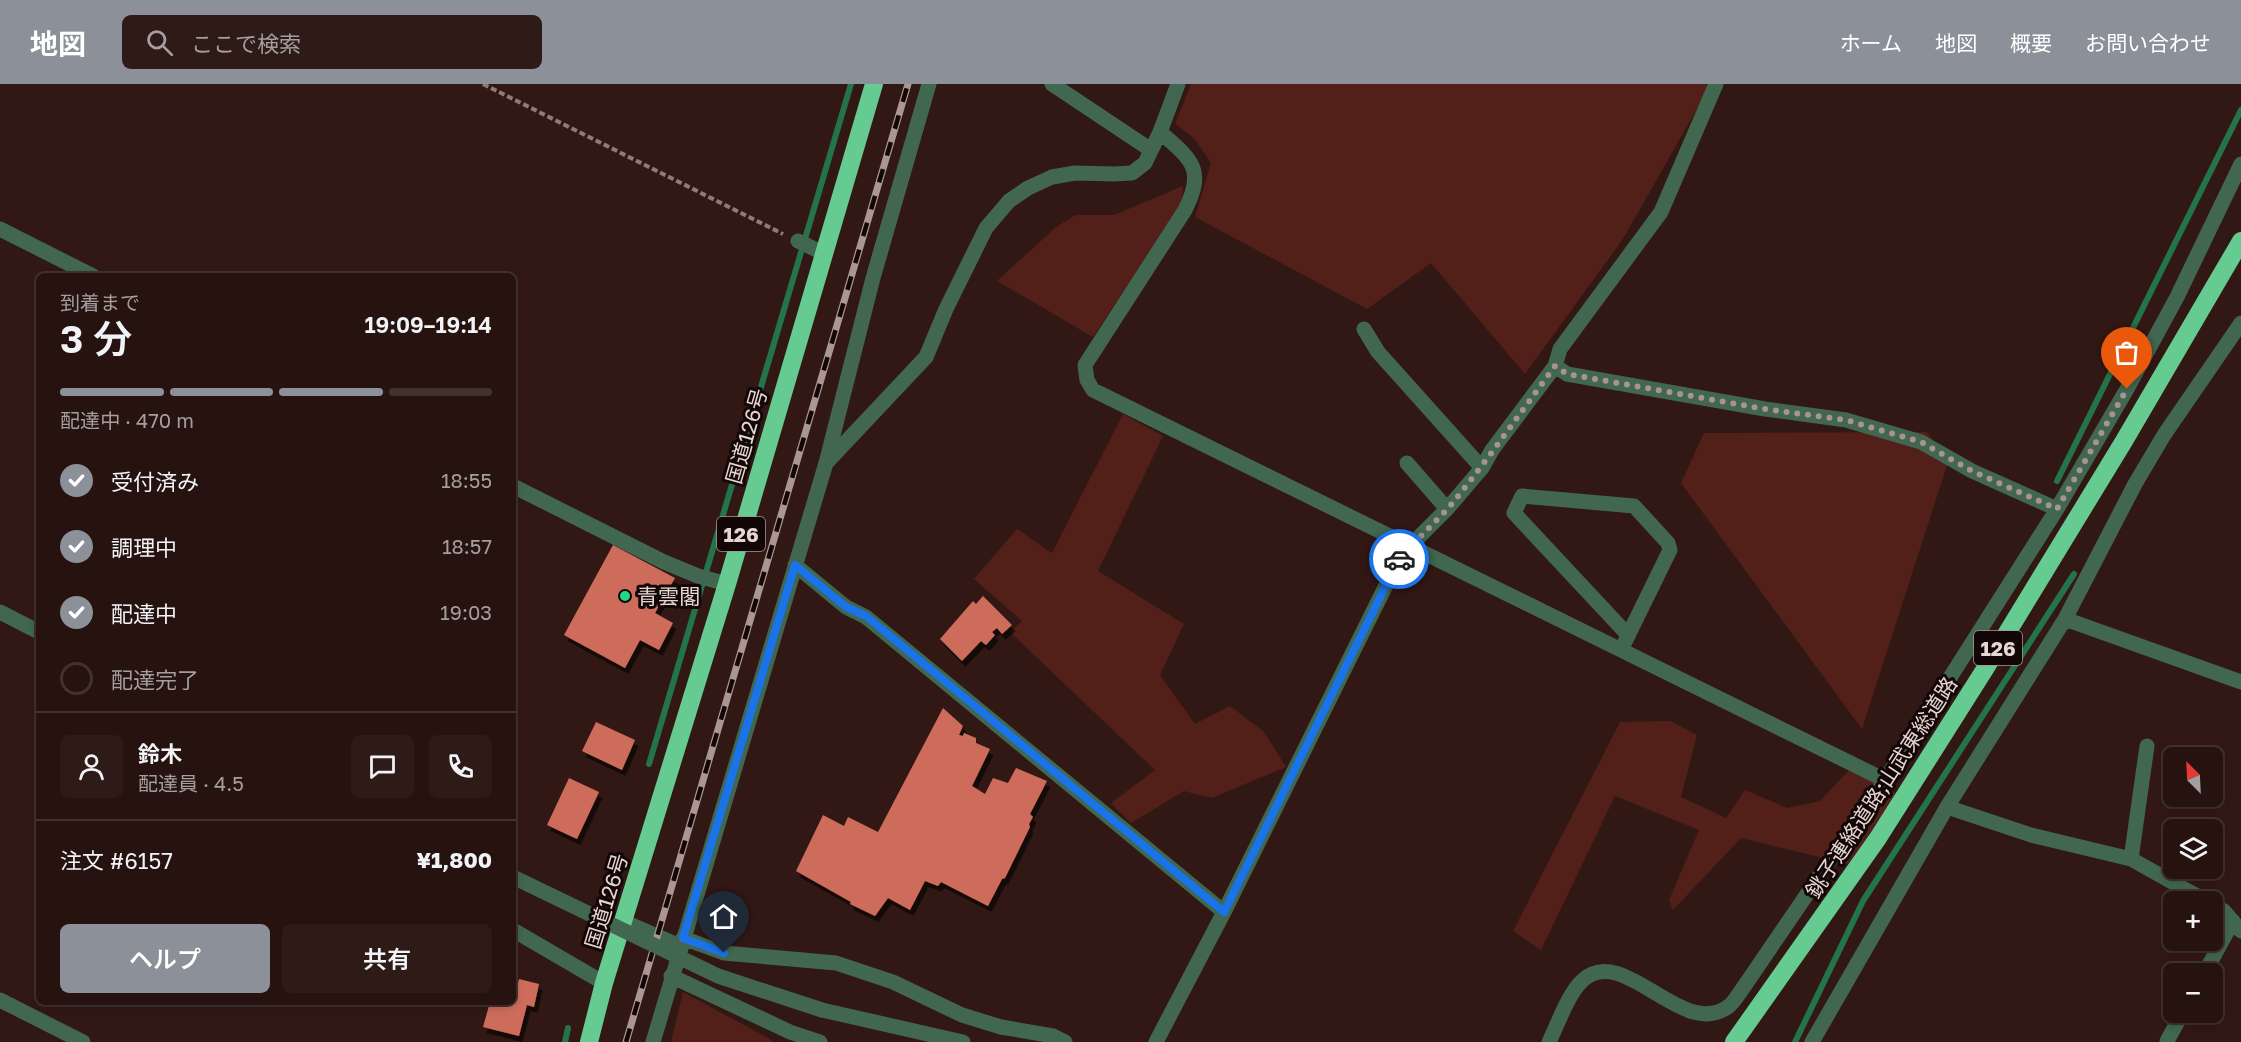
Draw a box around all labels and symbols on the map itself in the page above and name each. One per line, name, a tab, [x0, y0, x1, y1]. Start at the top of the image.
pin	[2101, 327, 2152, 389]
street label: 国道126号	[720, 385, 772, 487]
road number: 126	[717, 517, 765, 551]
courier	[1369, 529, 1429, 589]
place label: 青雲閣	[637, 583, 700, 609]
marker: 青雲閣	[618, 589, 632, 603]
road number: 126	[1974, 631, 2022, 665]
street label: 銚子連絡道路;山武東総道路	[1800, 672, 1962, 902]
north arrow	[2163, 747, 2223, 807]
street label: 国道126号	[579, 850, 633, 952]
pin	[698, 891, 749, 953]

